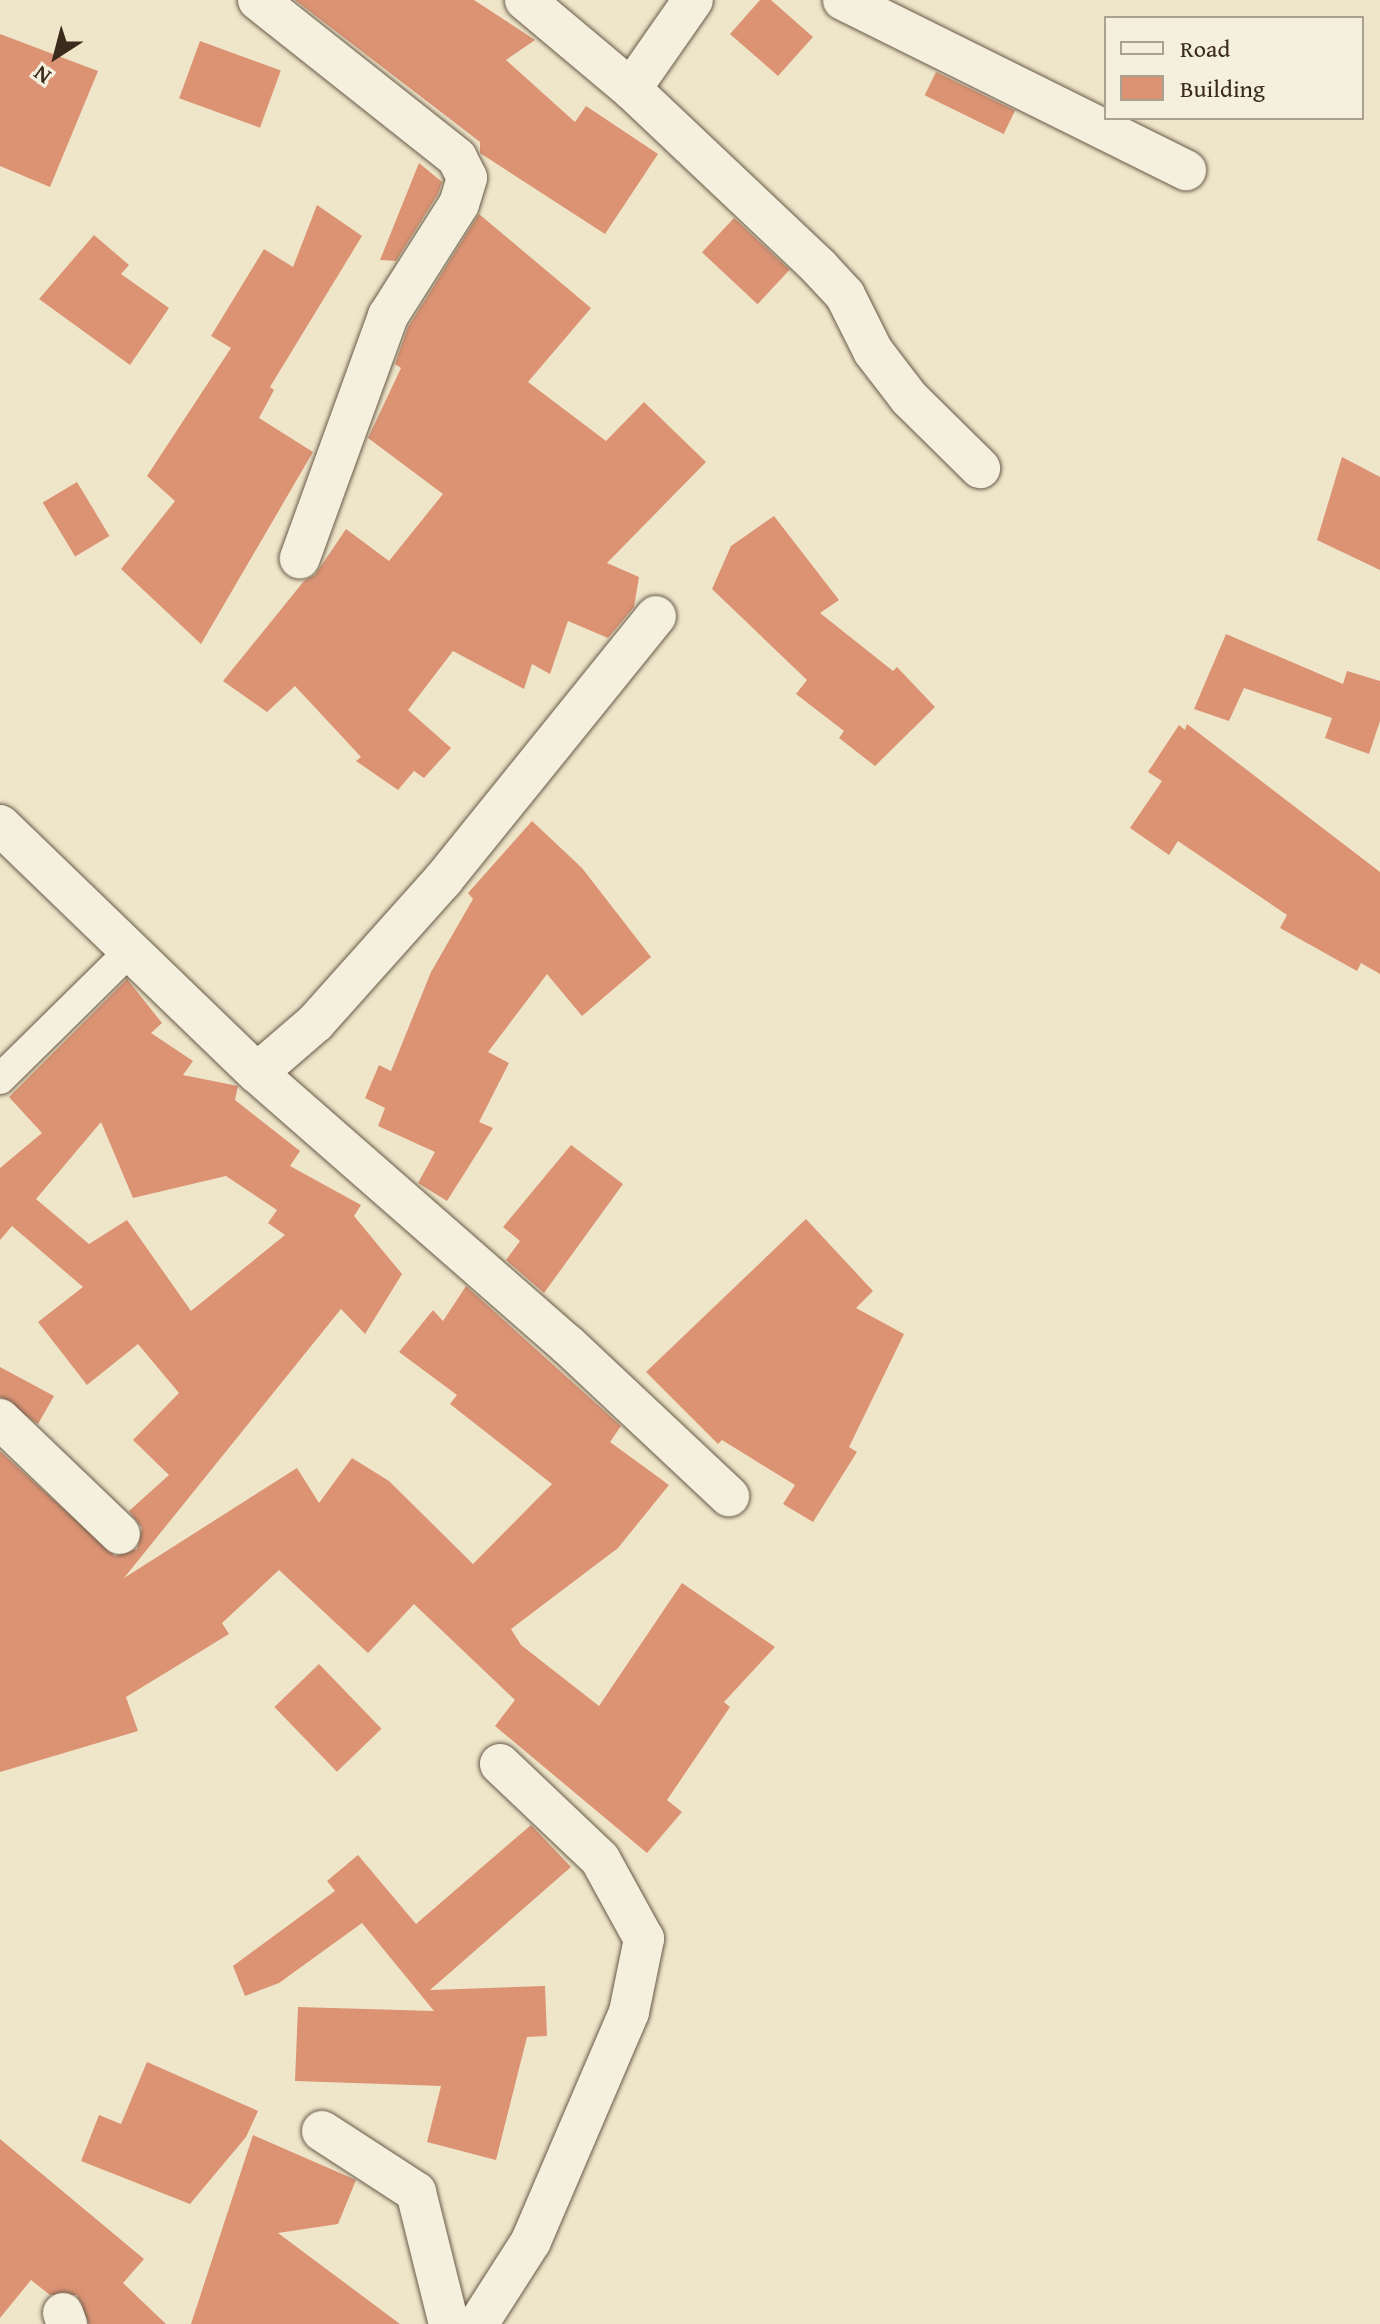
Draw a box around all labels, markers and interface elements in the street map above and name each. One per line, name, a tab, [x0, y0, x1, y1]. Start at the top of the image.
north arrow	[16, 16, 96, 96]
legend	[1104, 16, 1364, 120]
text: Road	[1180, 31, 1230, 66]
text: N	[27, 58, 57, 93]
text: Building	[1180, 71, 1265, 106]

